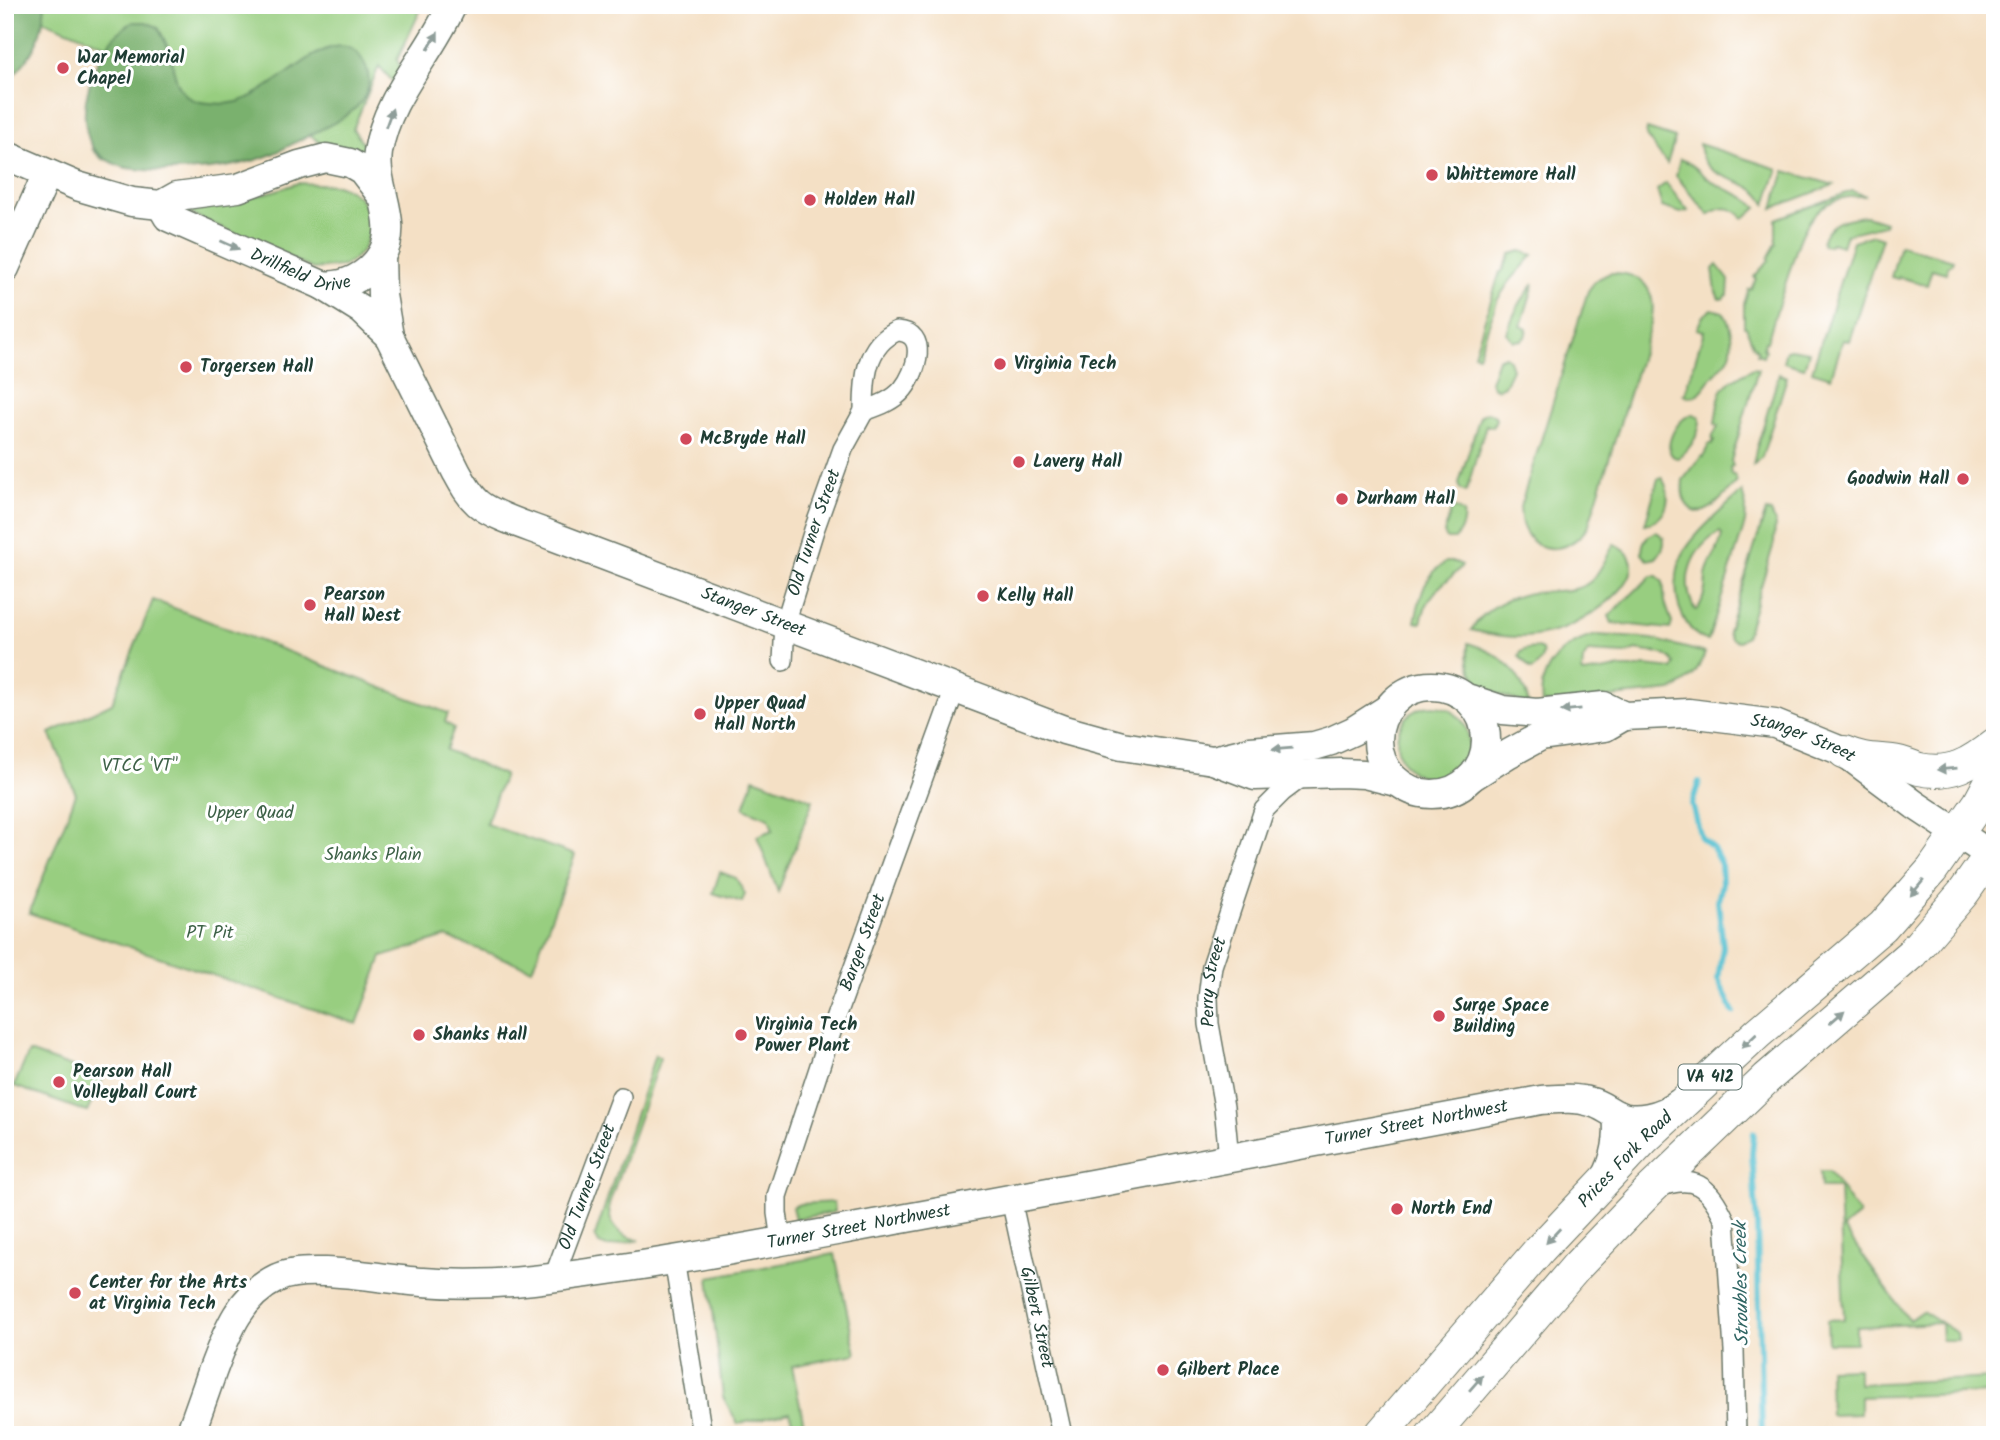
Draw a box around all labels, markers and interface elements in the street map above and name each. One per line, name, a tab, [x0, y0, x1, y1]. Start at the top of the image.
one-way arrow	[427, 31, 439, 50]
place label: War Memorial Chapel	[77, 44, 184, 94]
marker: War Memorial Chapel	[55, 60, 71, 76]
one-way arrow	[384, 108, 395, 129]
place label: Whittemore Hall	[1446, 161, 1576, 190]
marker: Whittemore Hall	[1424, 167, 1440, 183]
place label: Holden Hall	[824, 186, 915, 215]
marker: Holden Hall	[802, 192, 818, 208]
one-way arrow	[220, 240, 241, 251]
street label: Drillfield Drive	[245, 240, 355, 300]
place label: Virginia Tech	[1014, 350, 1116, 379]
place label: Torgersen Hall	[200, 353, 313, 382]
marker: Virginia Tech	[992, 356, 1008, 372]
marker: Torgersen Hall	[178, 359, 194, 375]
place label: McBryde Hall	[700, 425, 806, 454]
marker: McBryde Hall	[678, 431, 694, 447]
place label: Lavery Hall	[1033, 448, 1122, 477]
marker: Lavery Hall	[1011, 454, 1027, 470]
street label: Old Turner Street	[780, 464, 850, 600]
place label: Goodwin Hall	[1847, 465, 1949, 494]
marker: Goodwin Hall	[1955, 471, 1971, 487]
place label: Durham Hall	[1356, 485, 1455, 514]
marker: Durham Hall	[1334, 491, 1350, 507]
street label: Stanger Street	[697, 579, 811, 646]
place label: Pearson Hall West	[324, 581, 402, 631]
place label: Kelly Hall	[997, 582, 1073, 611]
marker: Kelly Hall	[975, 588, 991, 604]
marker: Pearson Hall West	[302, 597, 318, 613]
place label: Upper Quad Hall North	[714, 690, 806, 740]
one-way arrow	[1559, 705, 1581, 716]
marker: Upper Quad Hall North	[692, 706, 708, 722]
street label: Stanger Street	[1749, 707, 1862, 771]
one-way arrow	[1271, 744, 1293, 755]
park label: VTCC 'VT"	[102, 752, 178, 781]
one-way arrow	[1936, 764, 1958, 775]
park label: Upper Quad	[207, 799, 294, 828]
park label: Shanks Plain	[324, 841, 422, 870]
one-way arrow	[1909, 879, 1925, 897]
street label: Barger Street	[832, 889, 894, 995]
park label: PT Pit	[186, 919, 235, 948]
street label: Perry Street	[1193, 932, 1235, 1028]
place label: Surge Space Building	[1453, 992, 1549, 1042]
marker: Surge Space Building	[1431, 1008, 1447, 1024]
one-way arrow	[1828, 1009, 1846, 1025]
place label: Virginia Tech Power Plant	[755, 1011, 857, 1061]
place label: Shanks Hall	[433, 1021, 527, 1050]
marker: Shanks Hall	[411, 1027, 427, 1043]
marker: Virginia Tech Power Plant	[733, 1027, 749, 1043]
one-way arrow	[1740, 1033, 1758, 1049]
place label: Pearson Hall Volleyball Court	[73, 1058, 198, 1108]
road number: VA 412	[1678, 1064, 1742, 1090]
marker: Pearson Hall Volleyball Court	[51, 1074, 67, 1090]
street label: Turner Street Northwest	[1322, 1092, 1511, 1154]
street label: Prices Fork Road	[1571, 1104, 1681, 1215]
street label: Old Turner Street	[551, 1119, 625, 1254]
place label: North End	[1411, 1195, 1492, 1224]
street label: Turner Street Northwest	[765, 1196, 954, 1258]
marker: North End	[1389, 1201, 1405, 1217]
water label: Stroubles Creek	[1726, 1219, 1758, 1346]
one-way arrow	[1545, 1227, 1561, 1244]
street label: Gilbert Street	[1011, 1264, 1062, 1372]
place label: Center for the Arts at Virginia Tech	[89, 1269, 248, 1319]
marker: Center for the Arts at Virginia Tech	[67, 1285, 83, 1301]
place label: Gilbert Place	[1177, 1356, 1279, 1385]
marker: Gilbert Place	[1155, 1362, 1171, 1378]
one-way arrow	[1468, 1374, 1484, 1392]

